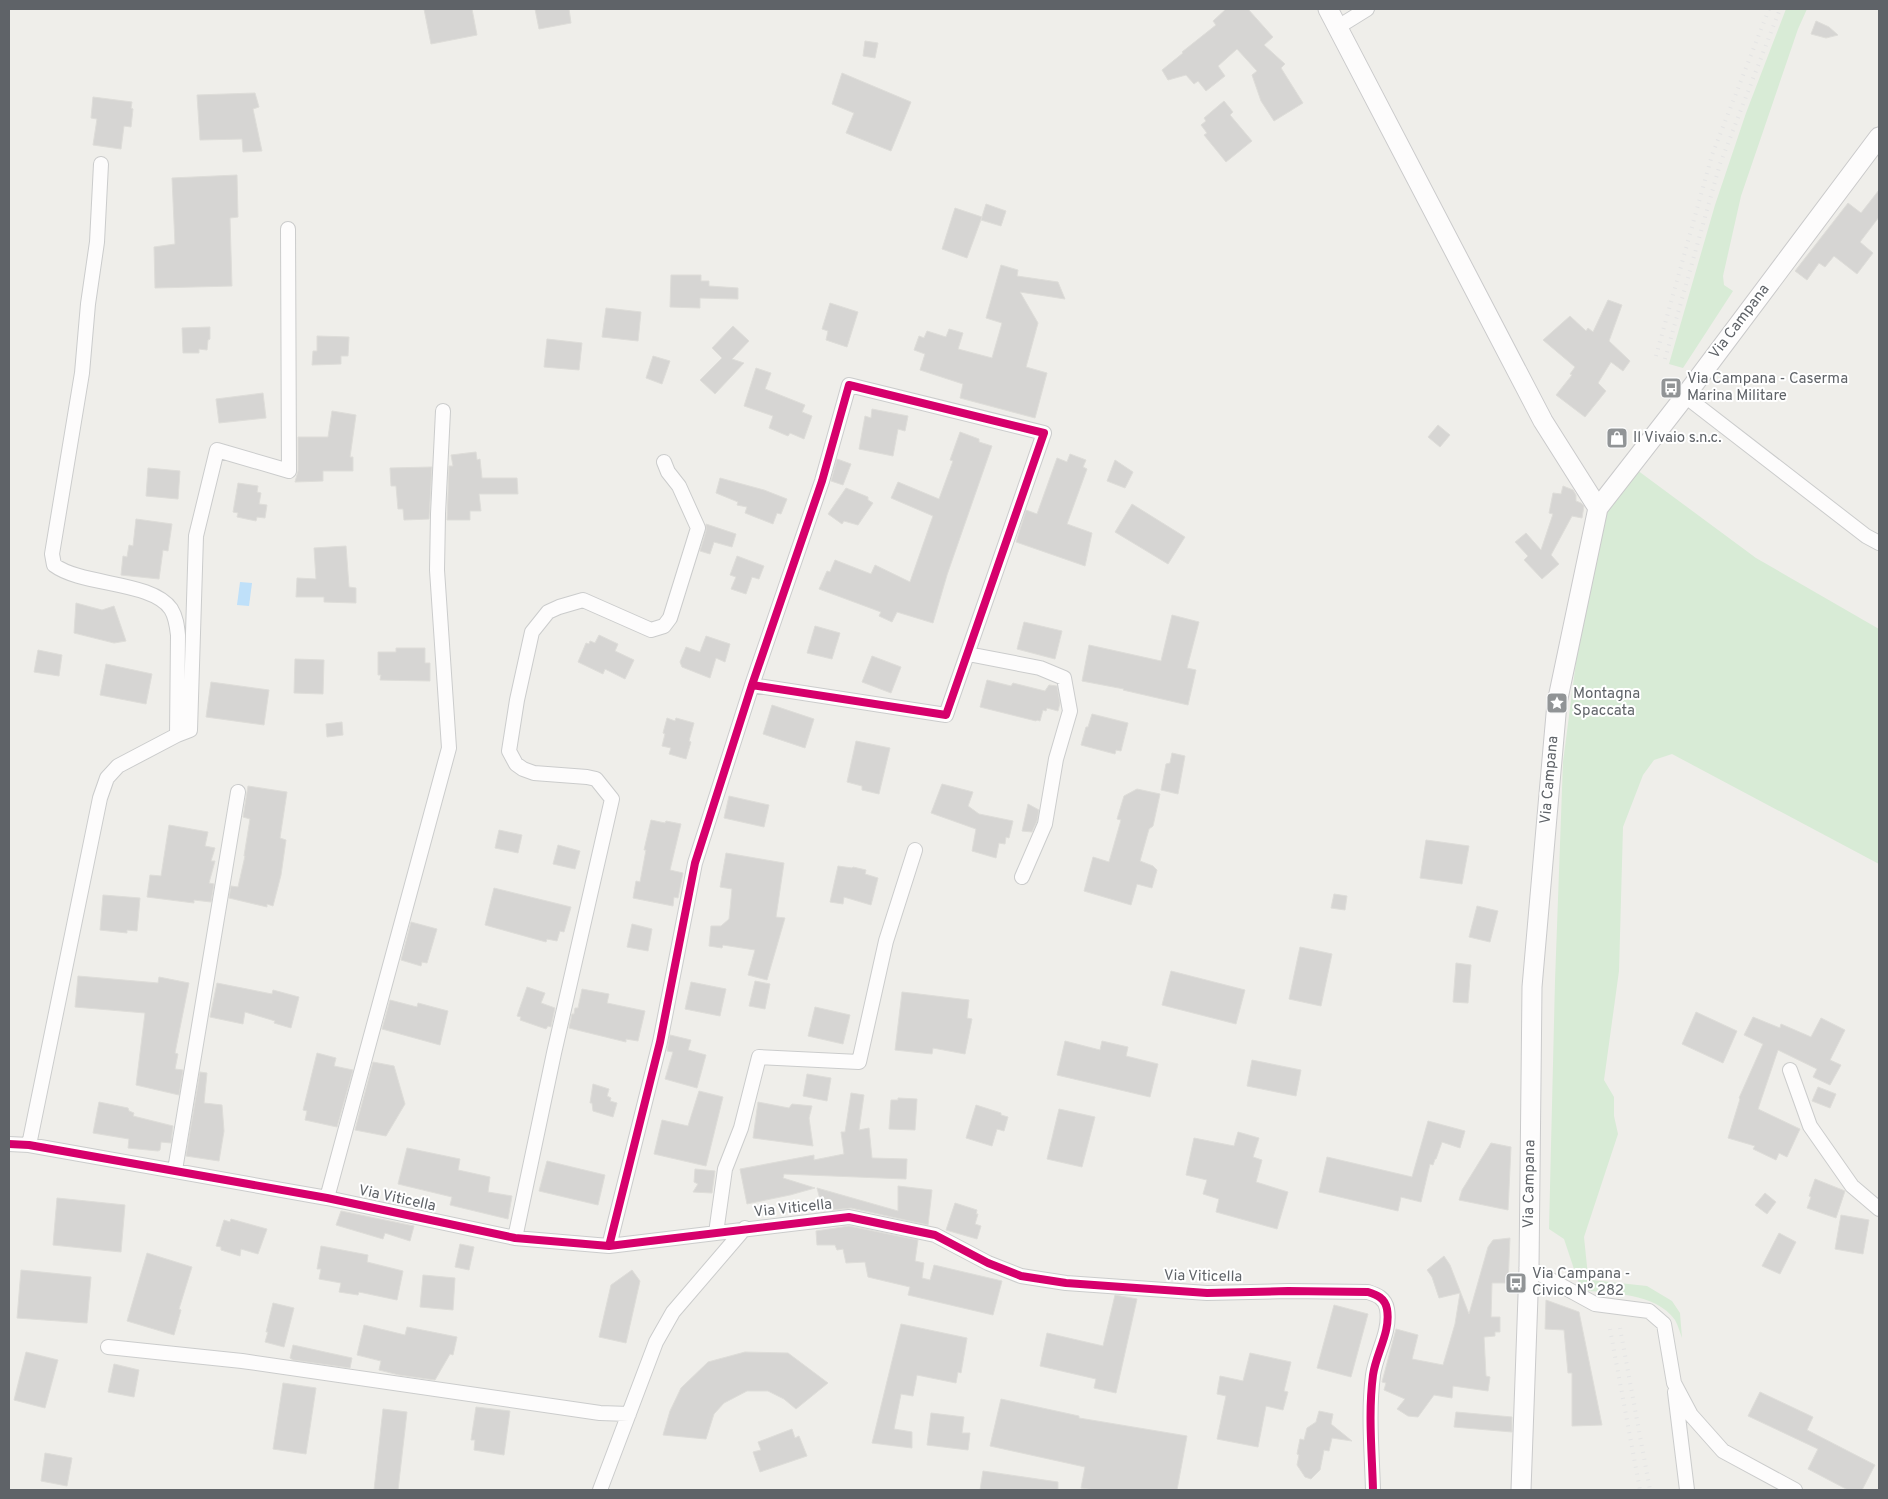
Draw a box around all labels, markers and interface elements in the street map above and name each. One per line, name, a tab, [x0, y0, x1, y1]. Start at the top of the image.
street label: Via Campana	[1706, 281, 1774, 363]
place label: Via Campana - Caserma Marina Militare	[1687, 370, 1848, 406]
bus stop icon: Via Campana - Caserma Marina Militare	[1659, 376, 1683, 400]
shop icon: Il Vivaio s.n.c.	[1605, 426, 1629, 450]
place label: Il Vivaio s.n.c.	[1633, 429, 1722, 448]
place label: Montagna Spaccata	[1573, 685, 1640, 721]
place icon: Montagna Spaccata	[1545, 691, 1569, 715]
street label: Via Campana	[1537, 735, 1563, 825]
street label: Via Campana	[1520, 1139, 1540, 1229]
street label: Via Viticella	[357, 1182, 437, 1216]
street label: Via Viticella	[753, 1195, 833, 1223]
place label: Via Campana - Civico N° 282	[1532, 1265, 1630, 1301]
street label: Via Viticella	[1164, 1267, 1242, 1287]
bus stop icon: Via Campana - Civico N° 282	[1504, 1271, 1528, 1295]

